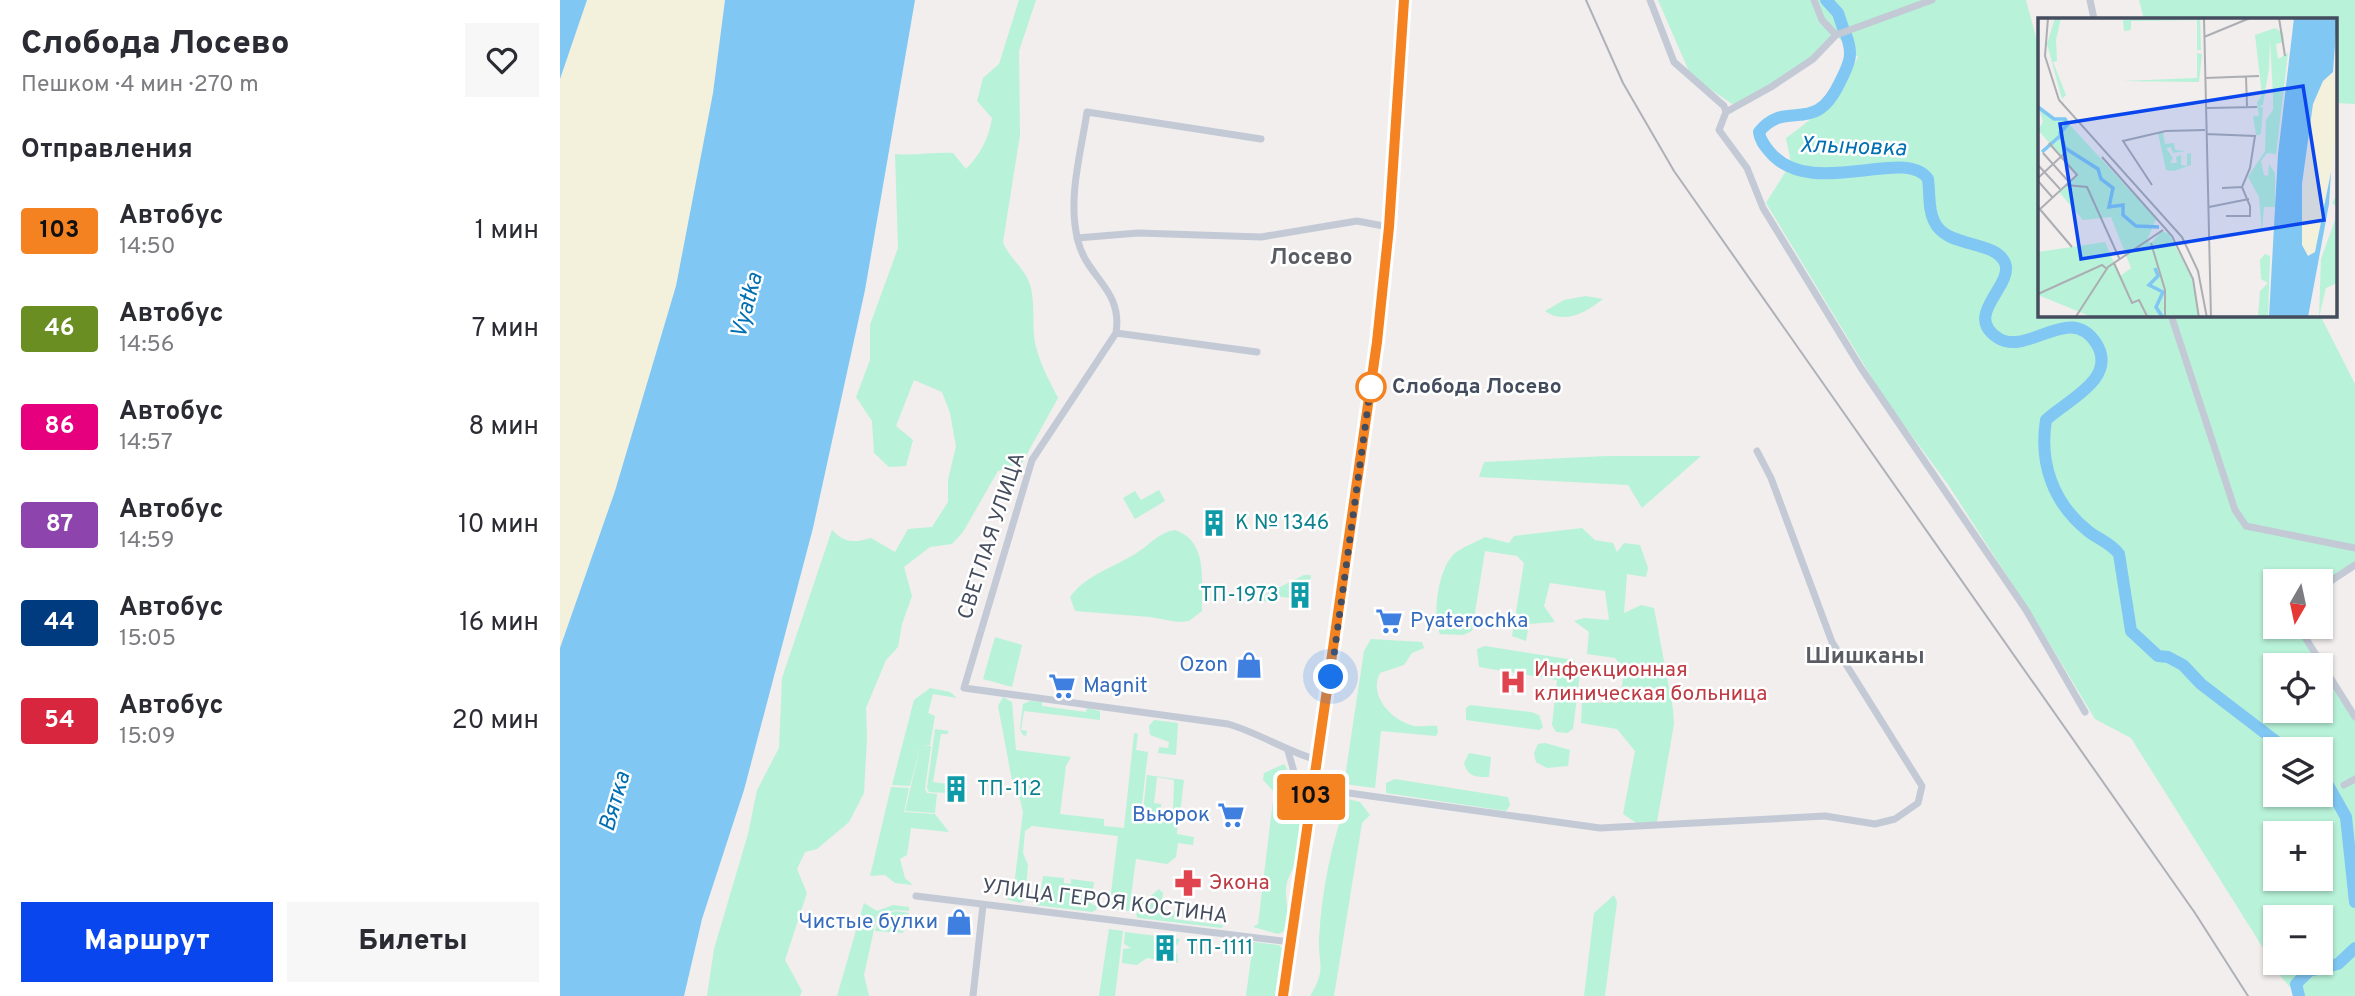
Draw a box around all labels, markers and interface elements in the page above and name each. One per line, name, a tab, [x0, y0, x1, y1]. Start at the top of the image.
inset map	[2038, 18, 2338, 317]
button: heart	[465, 23, 539, 97]
text: Слобода Лосево	[21, 24, 290, 66]
text: Пешком · 4 мин · 270 m	[21, 71, 259, 100]
water label: Хлыновка	[1799, 132, 1907, 164]
text: Отправления	[21, 134, 193, 167]
text: Автобус	[119, 200, 224, 233]
text: 1 мин	[475, 215, 539, 248]
text: 103	[40, 216, 79, 246]
text: 14:50	[119, 233, 176, 262]
district label: Лосево	[1269, 244, 1353, 273]
water label: Vyatka	[725, 270, 771, 342]
text: Автобус	[119, 298, 224, 331]
text: 7 мин	[472, 313, 539, 346]
text: 46	[44, 314, 75, 344]
text: 14:56	[119, 331, 175, 360]
marker: Слобода Лосево	[1356, 372, 1386, 402]
place label: Слобода Лосево	[1392, 374, 1562, 401]
text: Автобус	[119, 396, 224, 429]
text: 8 мин	[468, 411, 539, 444]
text: 86	[45, 412, 74, 442]
text: 14:57	[119, 429, 173, 458]
street label: СВЕТЛАЯ УЛИЦА	[952, 449, 1032, 623]
text: Автобус	[119, 494, 224, 527]
building icon: К № 1346	[1199, 508, 1229, 538]
text: 10 мин	[458, 509, 539, 542]
text: 87	[46, 510, 73, 540]
place label: К № 1346	[1235, 510, 1329, 537]
text: 14:59	[119, 527, 174, 556]
north arrow	[2263, 569, 2333, 639]
map controls	[2263, 569, 2333, 975]
building icon: ТП-1973	[1285, 580, 1315, 610]
place label: ТП-1973	[1200, 582, 1279, 609]
text: Автобус	[119, 592, 224, 625]
supermarket icon: Pyaterochka	[1374, 606, 1404, 636]
text: 16 мин	[459, 607, 539, 640]
text: 44	[44, 608, 75, 638]
place label: Pyaterochka	[1410, 608, 1528, 635]
text: 15:05	[119, 625, 176, 654]
district label: Шишканы	[1805, 643, 1925, 672]
shop icon: Ozon	[1234, 650, 1264, 680]
place label: Ozon	[1179, 652, 1228, 679]
button: locate	[2263, 653, 2333, 723]
place label: Инфекционная клиническая больница	[1534, 657, 1767, 708]
your location	[1313, 659, 1348, 694]
hospital icon: Инфекционная клиническая больница	[1498, 667, 1528, 697]
supermarket icon: Magnit	[1047, 671, 1077, 701]
place label: Magnit	[1083, 673, 1148, 700]
text: Автобус	[119, 690, 224, 723]
text: 20 мин	[452, 705, 539, 738]
text: 54	[44, 706, 75, 736]
text: 15:09	[119, 723, 176, 752]
button: layers	[2263, 737, 2333, 807]
water label: Вятка	[594, 769, 638, 835]
building icon: ТП-112	[941, 774, 971, 804]
line badge: 103	[1271, 774, 1351, 820]
place label: ТП-112	[977, 776, 1042, 803]
text: 103	[1291, 782, 1331, 812]
supermarket icon: Вьюрок	[1216, 800, 1246, 830]
place label: Вьюрок	[1132, 802, 1210, 829]
button: +	[2263, 821, 2333, 891]
pharmacy icon: Экона	[1173, 868, 1203, 898]
place label: Экона	[1209, 870, 1270, 897]
street label: УЛИЦА ГЕРОЯ КОСТИНА	[980, 874, 1230, 930]
button: Маршрут	[21, 902, 273, 982]
button: Билеты	[287, 902, 539, 982]
button: −	[2263, 905, 2333, 975]
shop icon: Чистые булки	[944, 907, 974, 937]
place label: Чистые булки	[798, 909, 938, 936]
building icon: ТП-1111	[1150, 933, 1180, 963]
place label: ТП-1111	[1186, 935, 1253, 962]

